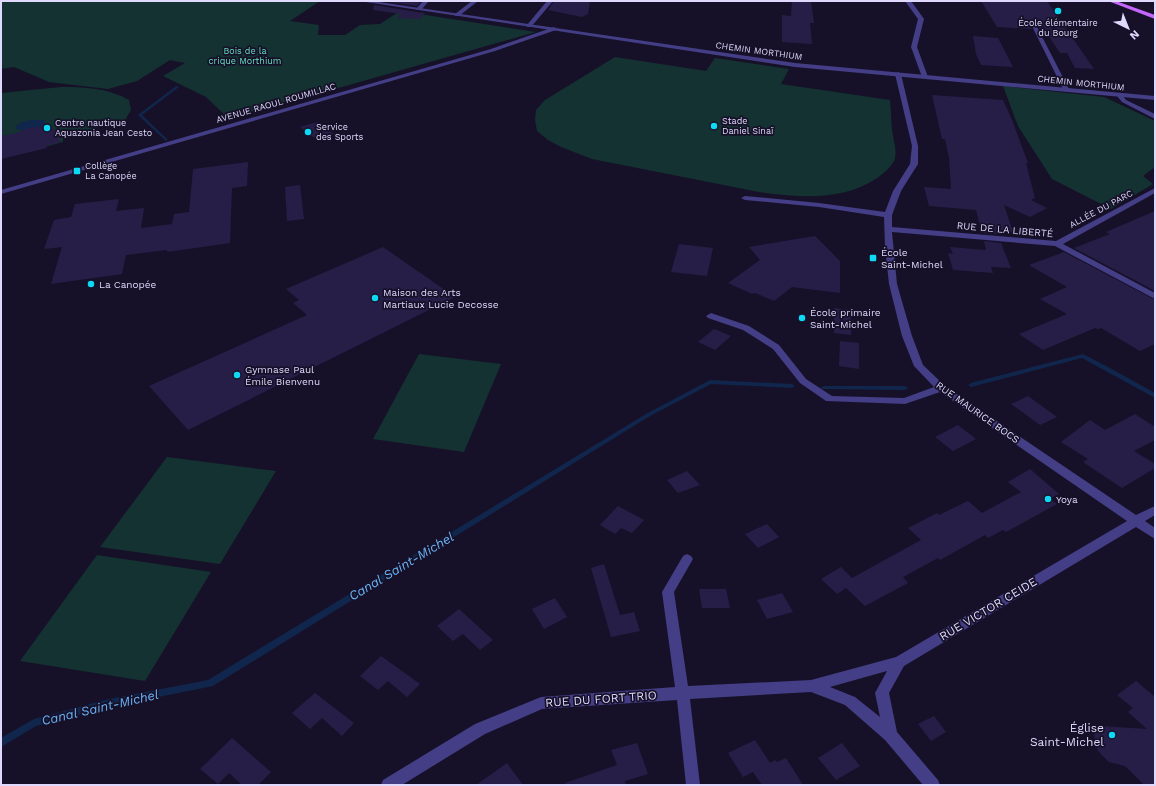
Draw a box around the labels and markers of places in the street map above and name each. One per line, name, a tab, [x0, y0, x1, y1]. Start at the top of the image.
marker: École élémentaire du Bourg	[1053, 6, 1063, 16]
place label: École élémentaire du Bourg	[1018, 17, 1098, 38]
place label: Stade Daniel Sinaï	[722, 116, 774, 136]
place label: Centre nautique Aquazonia Jean Cesto	[55, 118, 152, 138]
marker: Stade Daniel Sinaï	[709, 121, 719, 131]
place label: Service des Sports	[316, 122, 364, 142]
marker: Centre nautique Aquazonia Jean Cesto	[42, 123, 52, 133]
marker: Service des Sports	[303, 127, 313, 137]
place label: Collège La Canopée	[85, 161, 137, 181]
marker: Collège La Canopée	[72, 166, 82, 176]
place label: École Saint-Michel	[881, 247, 943, 270]
marker: École Saint-Michel	[868, 253, 878, 263]
marker: La Canopée	[86, 279, 96, 289]
place label: La Canopée	[99, 279, 157, 290]
place label: Maison des Arts Martiaux Lucie Decosse	[383, 287, 499, 310]
marker: Maison des Arts Martiaux Lucie Decosse	[370, 293, 380, 303]
place label: École primaire Saint-Michel	[810, 307, 881, 330]
marker: École primaire Saint-Michel	[797, 313, 807, 323]
place label: Gymnase Paul Émile Bienvenu	[245, 364, 320, 387]
marker: Gymnase Paul Émile Bienvenu	[232, 370, 242, 380]
marker: Yoya	[1043, 494, 1053, 504]
place label: Yoya	[1056, 494, 1078, 505]
place label: Église Saint-Michel	[1030, 721, 1104, 749]
marker: Église Saint-Michel	[1107, 730, 1117, 740]

